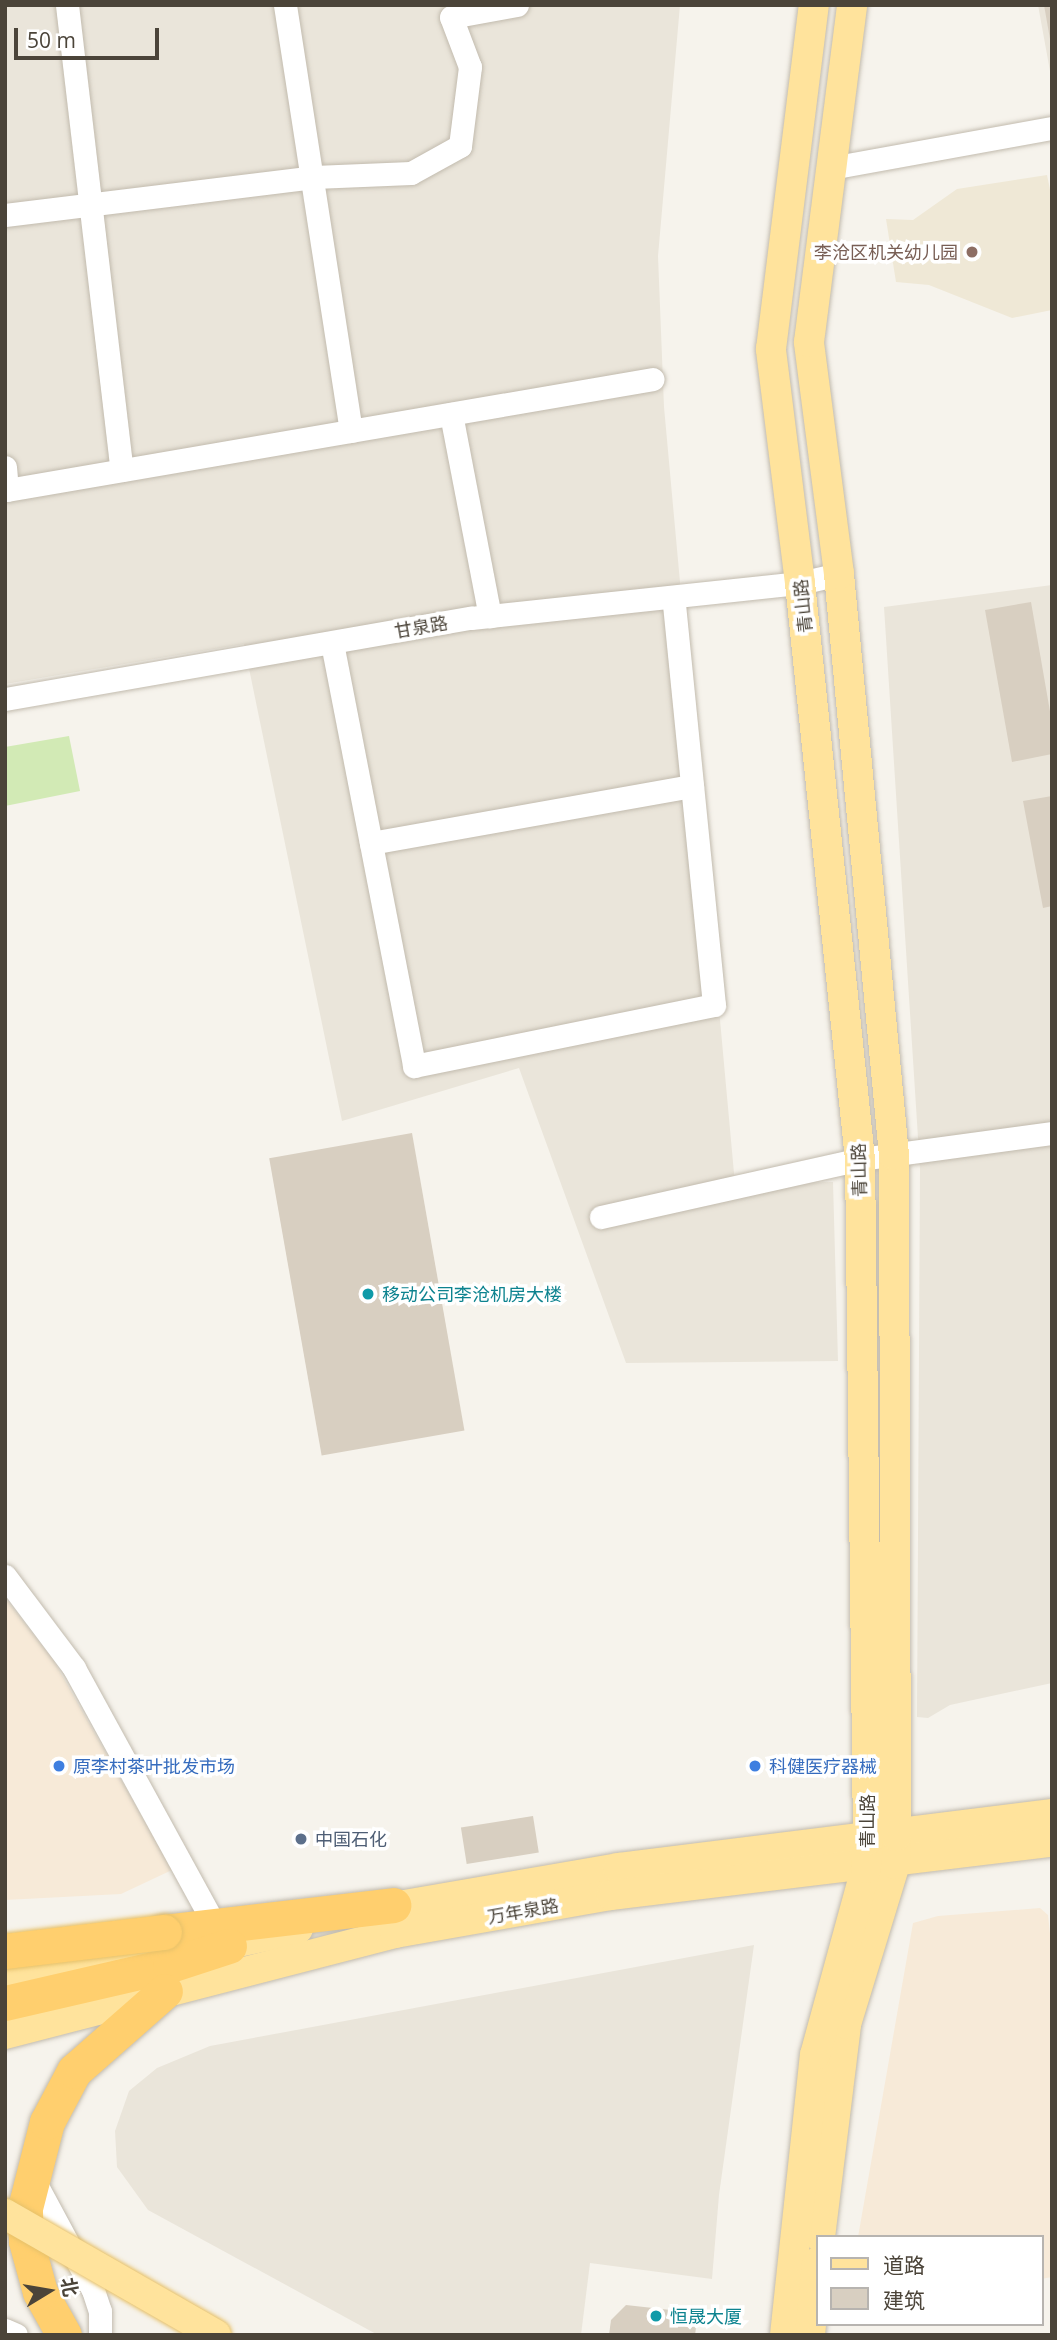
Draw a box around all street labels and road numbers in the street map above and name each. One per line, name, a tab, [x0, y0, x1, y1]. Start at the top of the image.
street label: 青山路	[789, 578, 817, 634]
street label: 甘泉路	[393, 612, 449, 642]
street label: 青山路	[847, 1143, 871, 1197]
street label: 青山路	[856, 1794, 878, 1848]
street label: 万年泉路	[486, 1894, 560, 1928]

